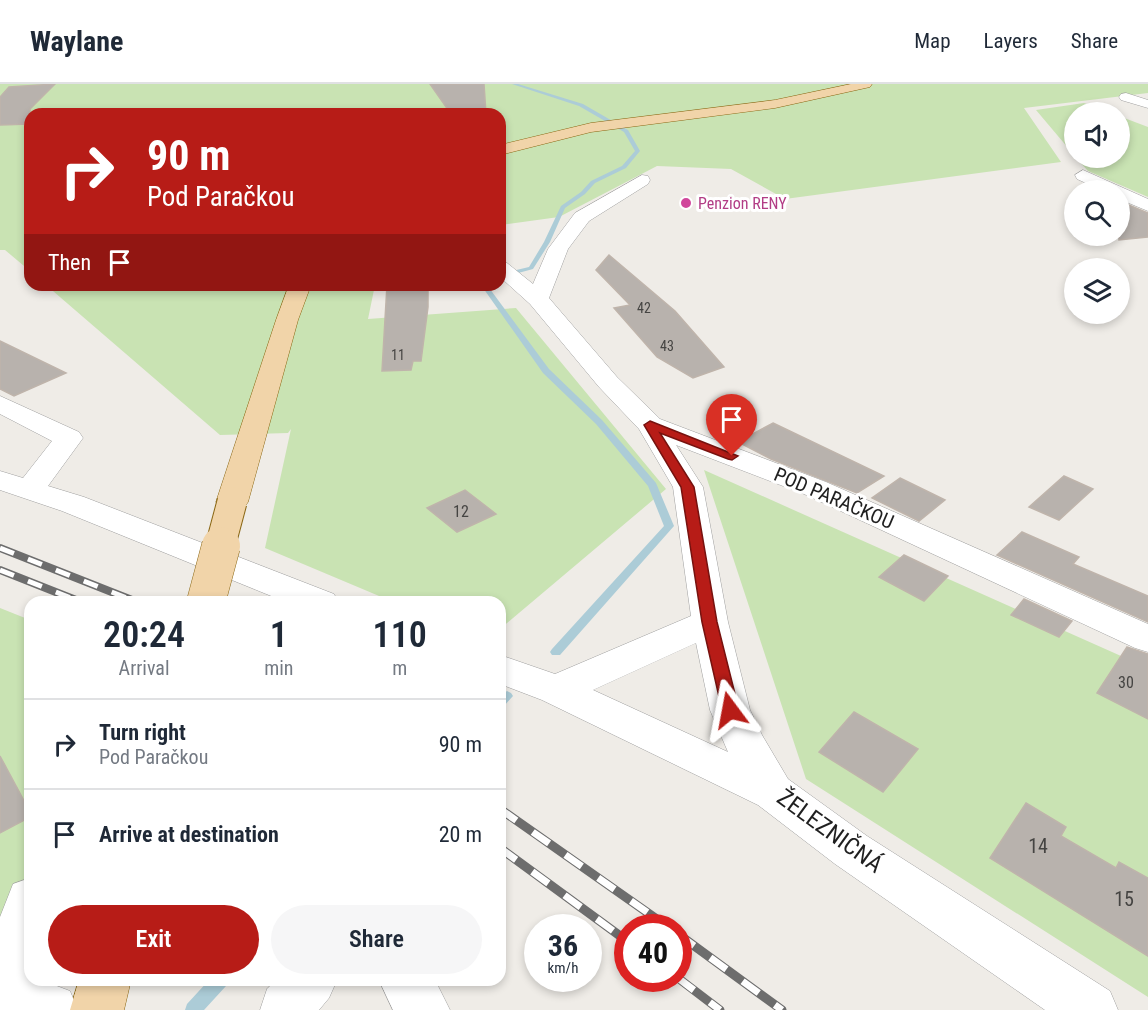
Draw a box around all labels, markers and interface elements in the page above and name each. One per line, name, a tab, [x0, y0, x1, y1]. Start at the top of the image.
text: Waylane	[30, 25, 123, 58]
text: Map	[914, 29, 951, 53]
text: Layers	[984, 29, 1038, 53]
text: Share	[1071, 29, 1118, 53]
map controls	[1064, 102, 1130, 324]
button: sound	[1064, 102, 1130, 168]
text: 90 m	[147, 131, 230, 180]
icon: right	[48, 132, 126, 210]
button: search	[1064, 180, 1130, 246]
text: Pod Paračkou	[147, 181, 295, 213]
place label: Penzion RENY	[698, 194, 787, 213]
marker: Penzion RENY	[679, 196, 693, 210]
icon: arrive	[103, 246, 136, 279]
text: Then	[48, 250, 91, 275]
button: layers	[1064, 258, 1130, 324]
house number: 42	[637, 300, 651, 316]
house number: 43	[660, 338, 674, 354]
house number: 11	[391, 347, 405, 363]
pin	[706, 394, 757, 456]
icon: arrive	[715, 403, 748, 436]
street label: POD PARAČKOU	[771, 462, 897, 534]
house number: 12	[453, 502, 469, 521]
text: 20:24	[103, 614, 185, 656]
text: 1	[270, 614, 288, 656]
text: 110	[373, 614, 427, 656]
text: Arrival	[119, 656, 170, 680]
text: min	[264, 656, 293, 680]
text: m	[392, 656, 407, 680]
house number: 30	[1118, 673, 1134, 692]
position arrow	[698, 678, 762, 742]
text: Turn right	[99, 720, 186, 745]
icon: right	[48, 728, 81, 761]
text: 90 m	[439, 732, 482, 757]
text: Pod Paračkou	[99, 745, 208, 769]
street label: ŽELEZNIČNÁ	[772, 782, 889, 879]
icon: arrive	[48, 818, 81, 851]
text: Arrive at destination	[99, 822, 279, 847]
text: 20 m	[439, 822, 482, 847]
house number: 14	[1028, 834, 1048, 858]
house number: 15	[1114, 887, 1134, 911]
button: Exit	[48, 905, 259, 974]
button: Share	[271, 905, 482, 974]
speed limit sign: 40	[614, 914, 692, 992]
text: 36	[548, 928, 578, 963]
text: km/h	[548, 959, 578, 977]

